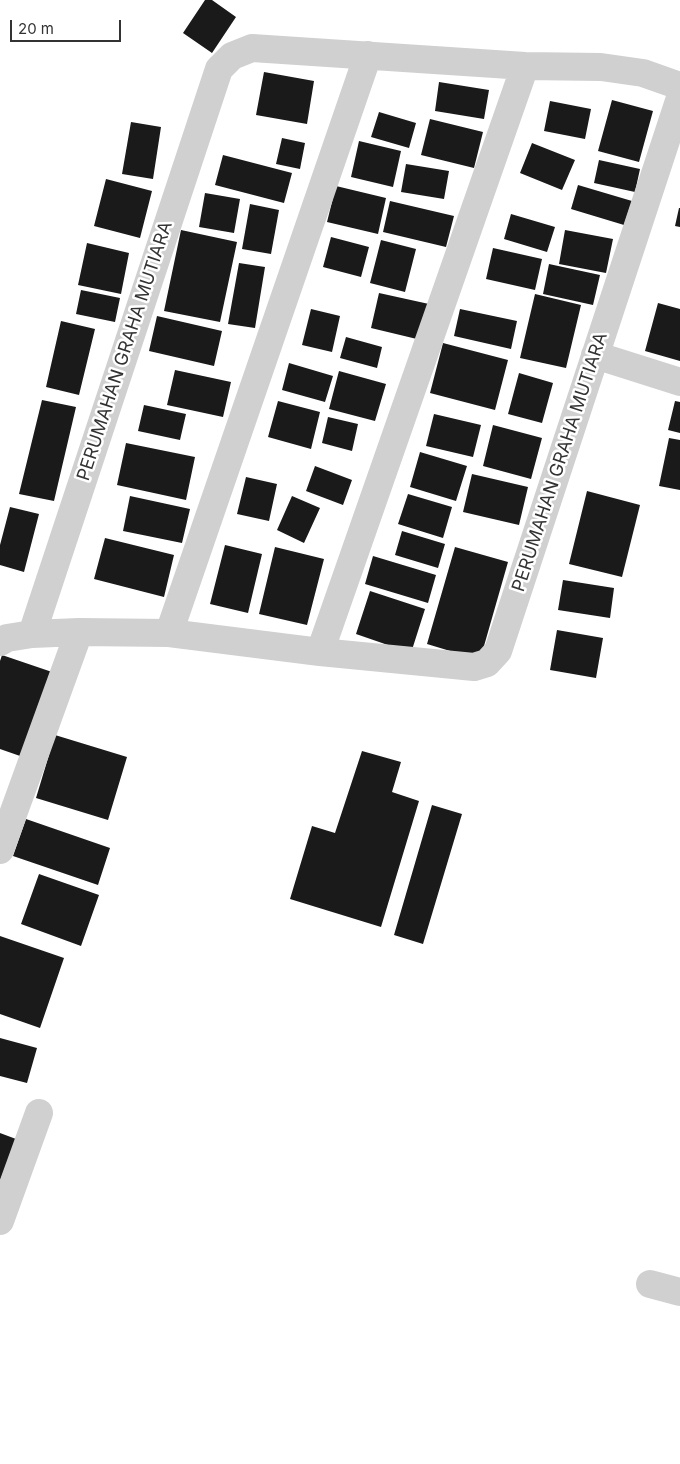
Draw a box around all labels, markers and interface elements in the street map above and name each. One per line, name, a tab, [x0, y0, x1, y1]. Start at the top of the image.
scale bar	[12, 10, 124, 42]
text: 20 m	[18, 19, 54, 38]
street label: PERUMAHAN GRAHA MUTIARA	[73, 219, 177, 483]
street label: PERUMAHAN GRAHA MUTIARA	[508, 330, 612, 594]

